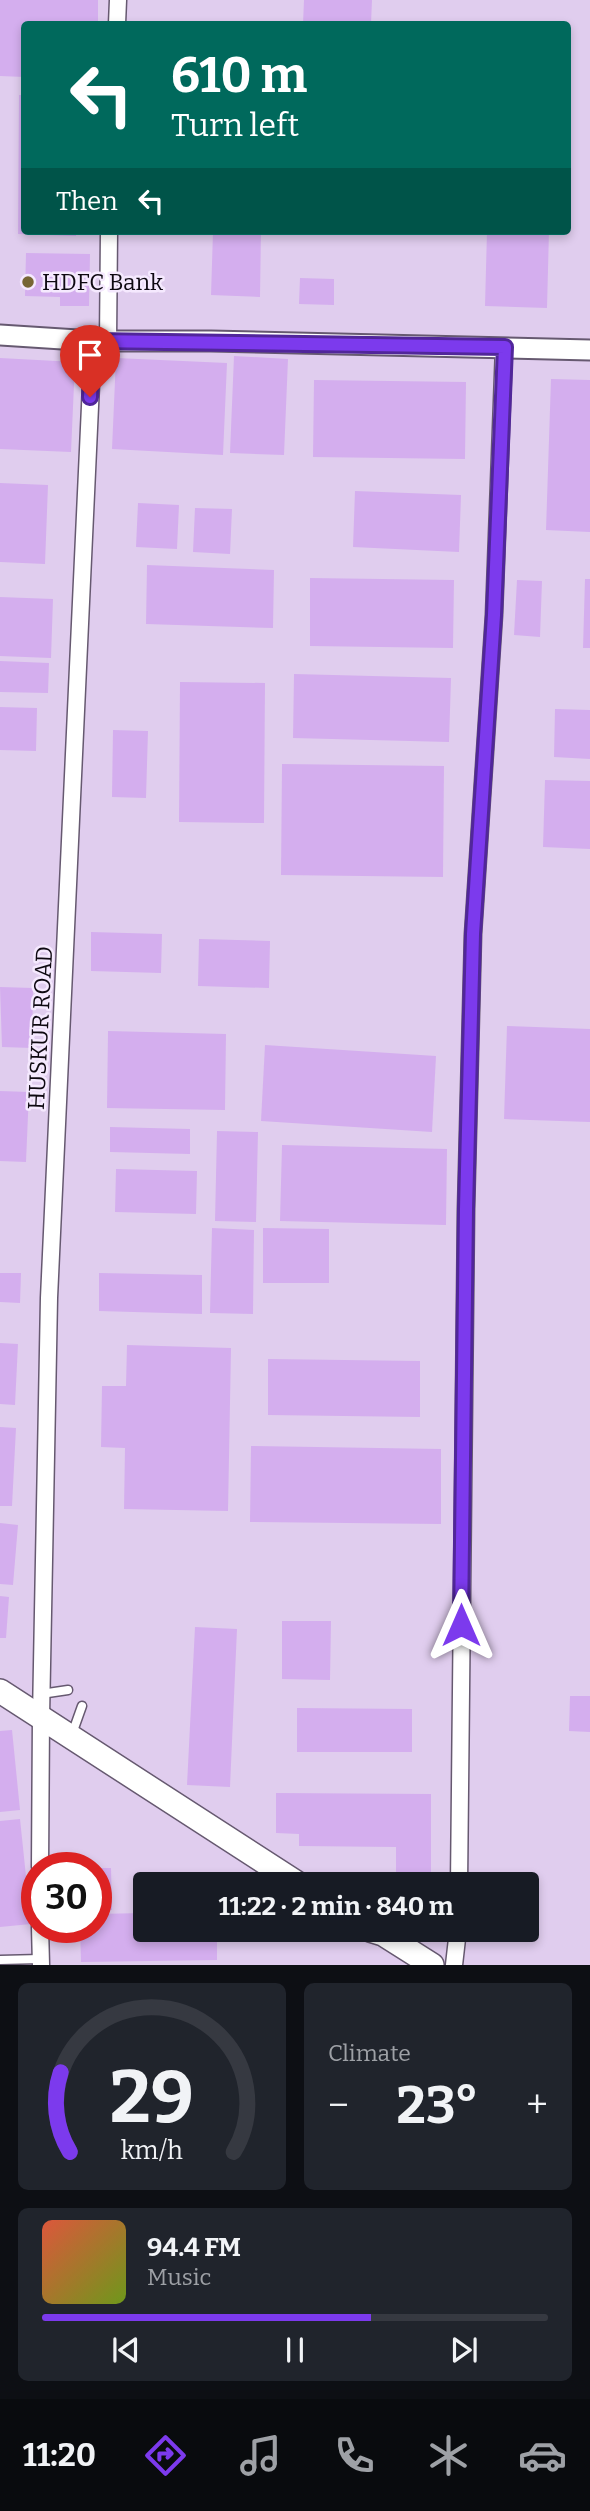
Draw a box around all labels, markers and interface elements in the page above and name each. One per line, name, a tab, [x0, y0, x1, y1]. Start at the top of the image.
text: 610 m	[171, 46, 307, 105]
icon: left	[56, 49, 147, 140]
text: Turn left	[171, 106, 299, 144]
icon: left	[132, 182, 170, 220]
text: Then	[56, 186, 118, 217]
place label: HDFC Bank	[42, 268, 163, 296]
marker: HDFC Bank	[20, 274, 36, 290]
pin	[60, 325, 120, 397]
icon: arrive	[71, 336, 109, 374]
street label: HUSKUR ROAD	[22, 945, 58, 1111]
position arrow	[424, 1588, 498, 1662]
speed limit sign: 30	[21, 1852, 112, 1943]
text: 11:22 · 2 min · 840 m	[218, 1891, 454, 1922]
text: Climate	[328, 2039, 411, 2067]
text: 29	[110, 2055, 194, 2142]
text: 23°	[397, 2074, 479, 2137]
text: −	[328, 2082, 349, 2128]
text: +	[526, 2082, 548, 2128]
text: km/h	[121, 2136, 183, 2166]
text: 94.4 FM	[147, 2232, 241, 2263]
text: Music	[147, 2263, 211, 2291]
icon: previous	[107, 2331, 145, 2369]
icon: pause	[276, 2331, 314, 2369]
icon: next	[445, 2331, 483, 2369]
icon: directions	[141, 2431, 190, 2480]
icon: music	[236, 2431, 285, 2480]
icon: phone	[330, 2431, 379, 2480]
icon: climate	[424, 2431, 473, 2480]
icon: car	[518, 2431, 567, 2480]
text: 11:20	[23, 2436, 96, 2474]

